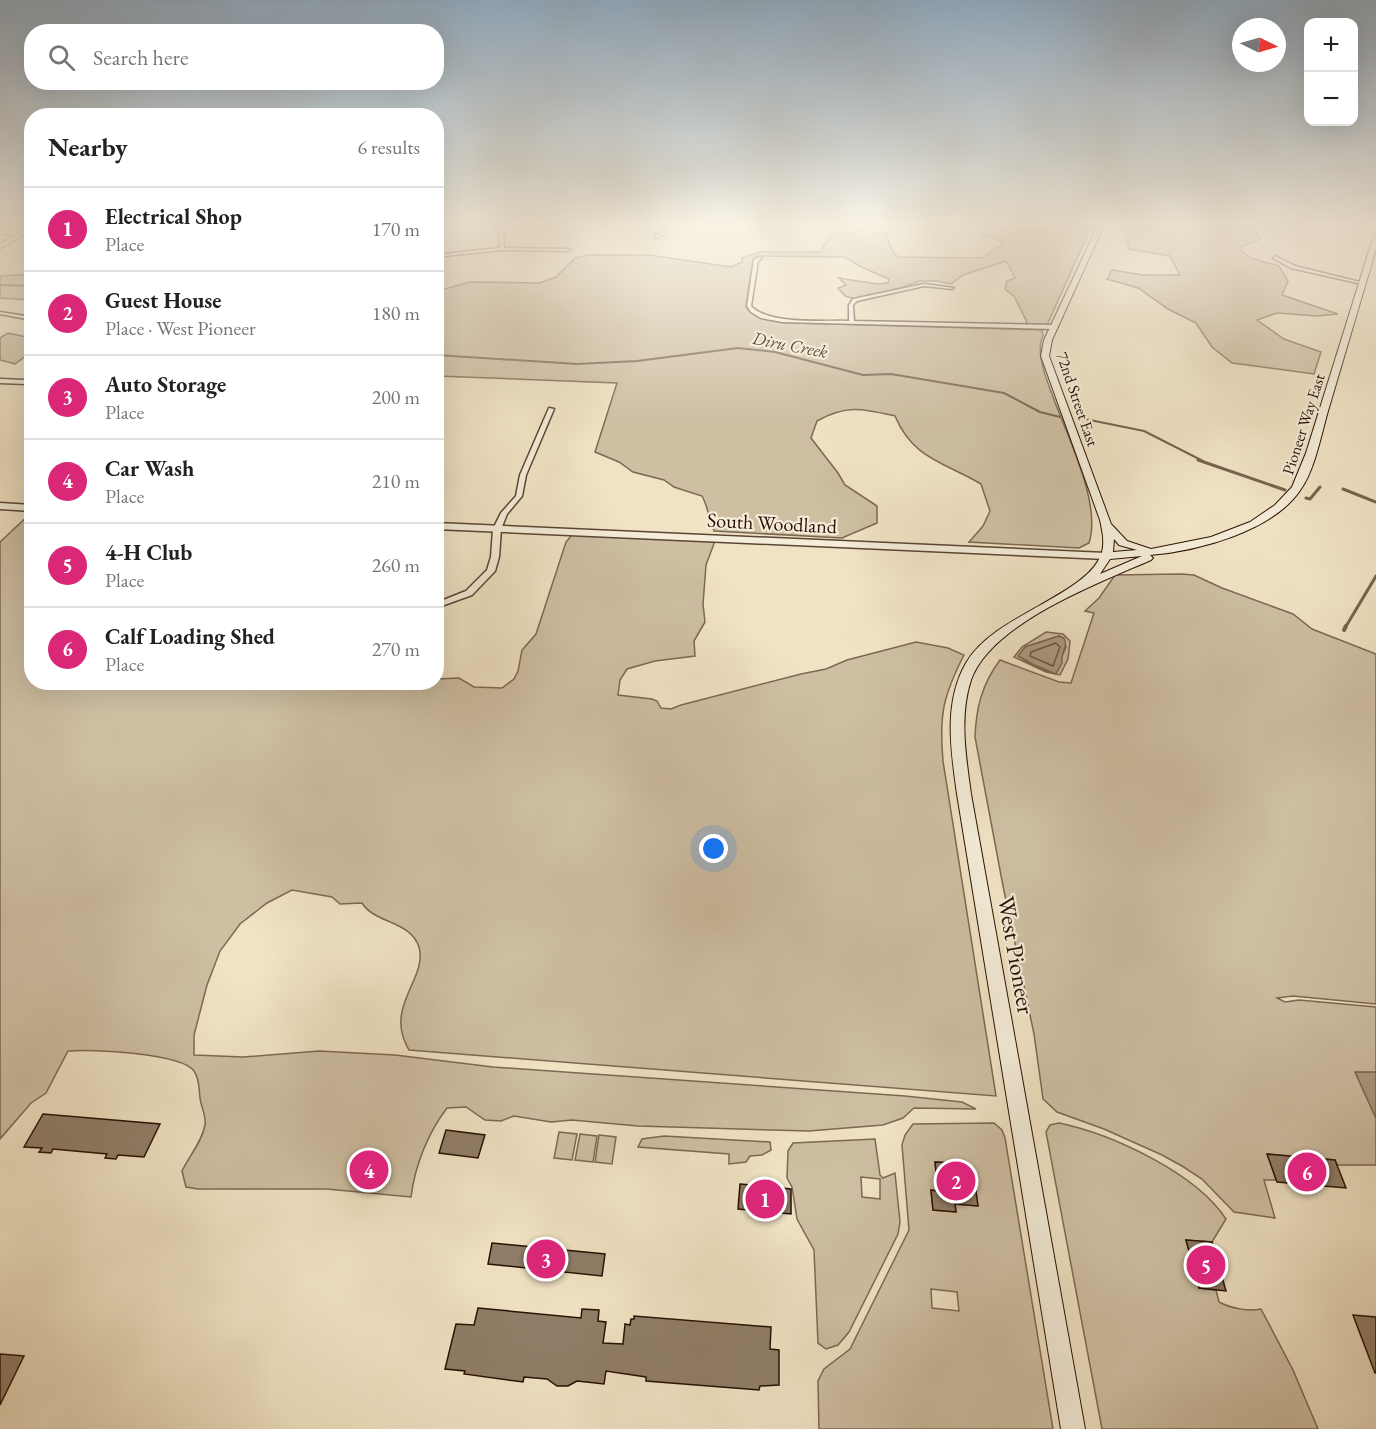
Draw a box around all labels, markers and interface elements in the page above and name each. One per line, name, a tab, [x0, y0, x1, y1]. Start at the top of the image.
north arrow	[1232, 18, 1286, 72]
map controls	[1304, 18, 1358, 126]
button: +	[1304, 18, 1358, 72]
search box	[24, 24, 444, 90]
icon: search	[45, 41, 78, 74]
text: Search here	[93, 43, 188, 72]
button: −	[1304, 72, 1358, 126]
text: Nearby	[48, 130, 128, 164]
text: 6 results	[357, 134, 420, 160]
text: Electrical Shop	[105, 202, 242, 231]
text: 1	[62, 216, 73, 242]
text: 170 m	[372, 216, 420, 242]
text: Place	[105, 231, 144, 257]
text: Guest House	[105, 286, 221, 315]
text: 2	[62, 300, 73, 326]
text: 180 m	[372, 300, 420, 326]
text: Place · West Pioneer	[105, 315, 256, 341]
water label: Diru Creek	[749, 326, 830, 363]
street label: 72nd Street East	[1052, 349, 1104, 449]
text: Auto Storage	[105, 370, 226, 399]
street label: Pioneer Way East	[1277, 371, 1330, 477]
text: 3	[62, 384, 73, 410]
text: 200 m	[372, 384, 420, 410]
text: Place	[105, 399, 144, 425]
text: Car Wash	[105, 454, 194, 483]
text: 4	[62, 468, 73, 494]
text: 210 m	[372, 468, 420, 494]
text: Place	[105, 483, 144, 509]
street label: South Woodland	[706, 507, 838, 539]
text: 4-H Club	[105, 538, 192, 567]
text: 5	[62, 552, 73, 578]
text: 260 m	[372, 552, 420, 578]
text: Place	[105, 567, 144, 593]
text: Calf Loading Shed	[105, 622, 275, 651]
text: 6	[62, 636, 73, 662]
text: 270 m	[372, 636, 420, 662]
text: Place	[105, 651, 144, 677]
your location	[699, 834, 728, 863]
street label: West Pioneer	[991, 894, 1042, 1016]
pin: 4	[350, 1148, 388, 1192]
pin: 6	[1288, 1150, 1326, 1194]
pin: 2	[936, 1158, 976, 1204]
pin: 1	[746, 1176, 784, 1222]
pin: 3	[526, 1236, 566, 1282]
pin: 5	[1186, 1242, 1226, 1288]

